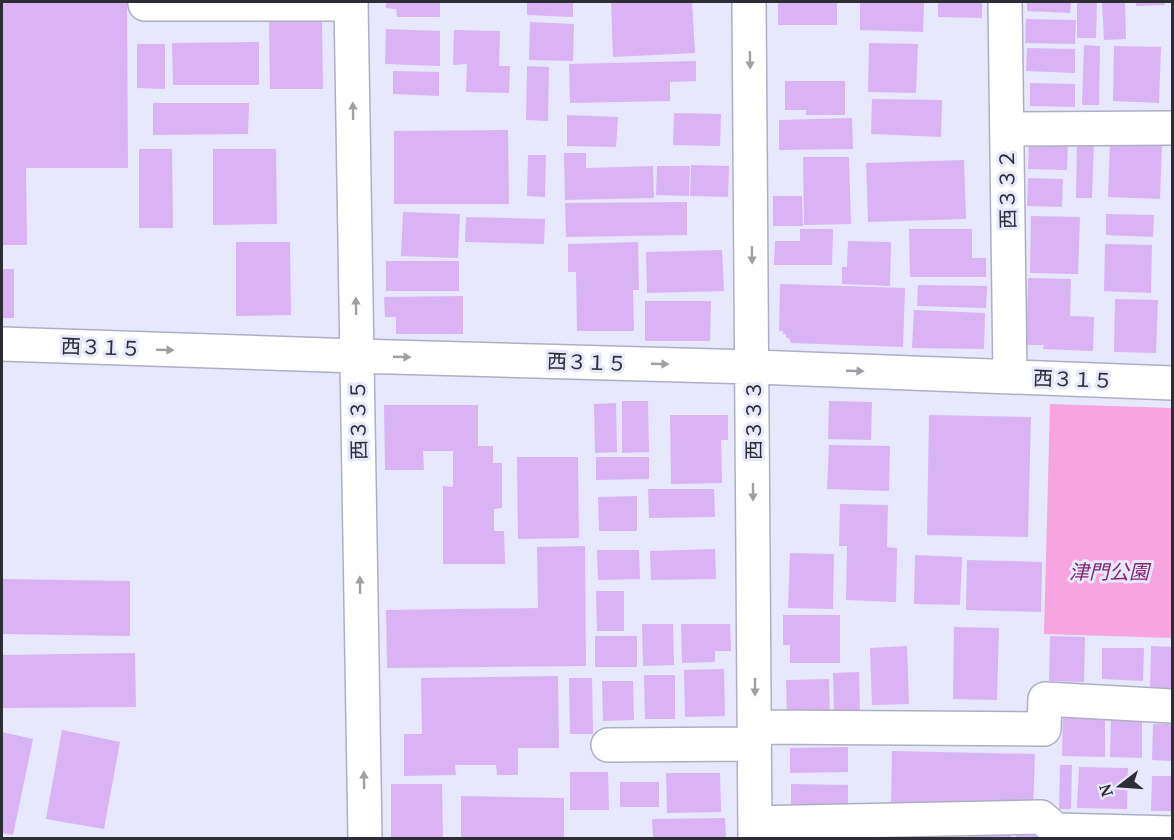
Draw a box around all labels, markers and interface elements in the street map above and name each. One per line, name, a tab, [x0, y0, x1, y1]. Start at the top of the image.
one-way arrow	[745, 50, 755, 69]
one-way arrow	[348, 102, 358, 121]
street label: 西３３２	[993, 149, 1021, 229]
one-way arrow	[747, 245, 756, 264]
one-way arrow	[351, 297, 361, 316]
street label: 西３１５	[61, 332, 141, 362]
one-way arrow	[155, 345, 174, 354]
street label: 西３１５	[547, 347, 627, 377]
one-way arrow	[392, 353, 411, 362]
one-way arrow	[650, 360, 669, 369]
street label: 西３１５	[1033, 364, 1113, 394]
one-way arrow	[845, 366, 864, 375]
street label: 西３３５	[344, 380, 372, 460]
street label: 西３３３	[740, 380, 767, 460]
one-way arrow	[748, 482, 758, 501]
park label: 津門公園	[1069, 558, 1152, 585]
one-way arrow	[355, 576, 365, 595]
one-way arrow	[750, 677, 759, 696]
north arrow	[1090, 756, 1150, 816]
one-way arrow	[359, 771, 368, 790]
text: N	[1093, 781, 1118, 799]

